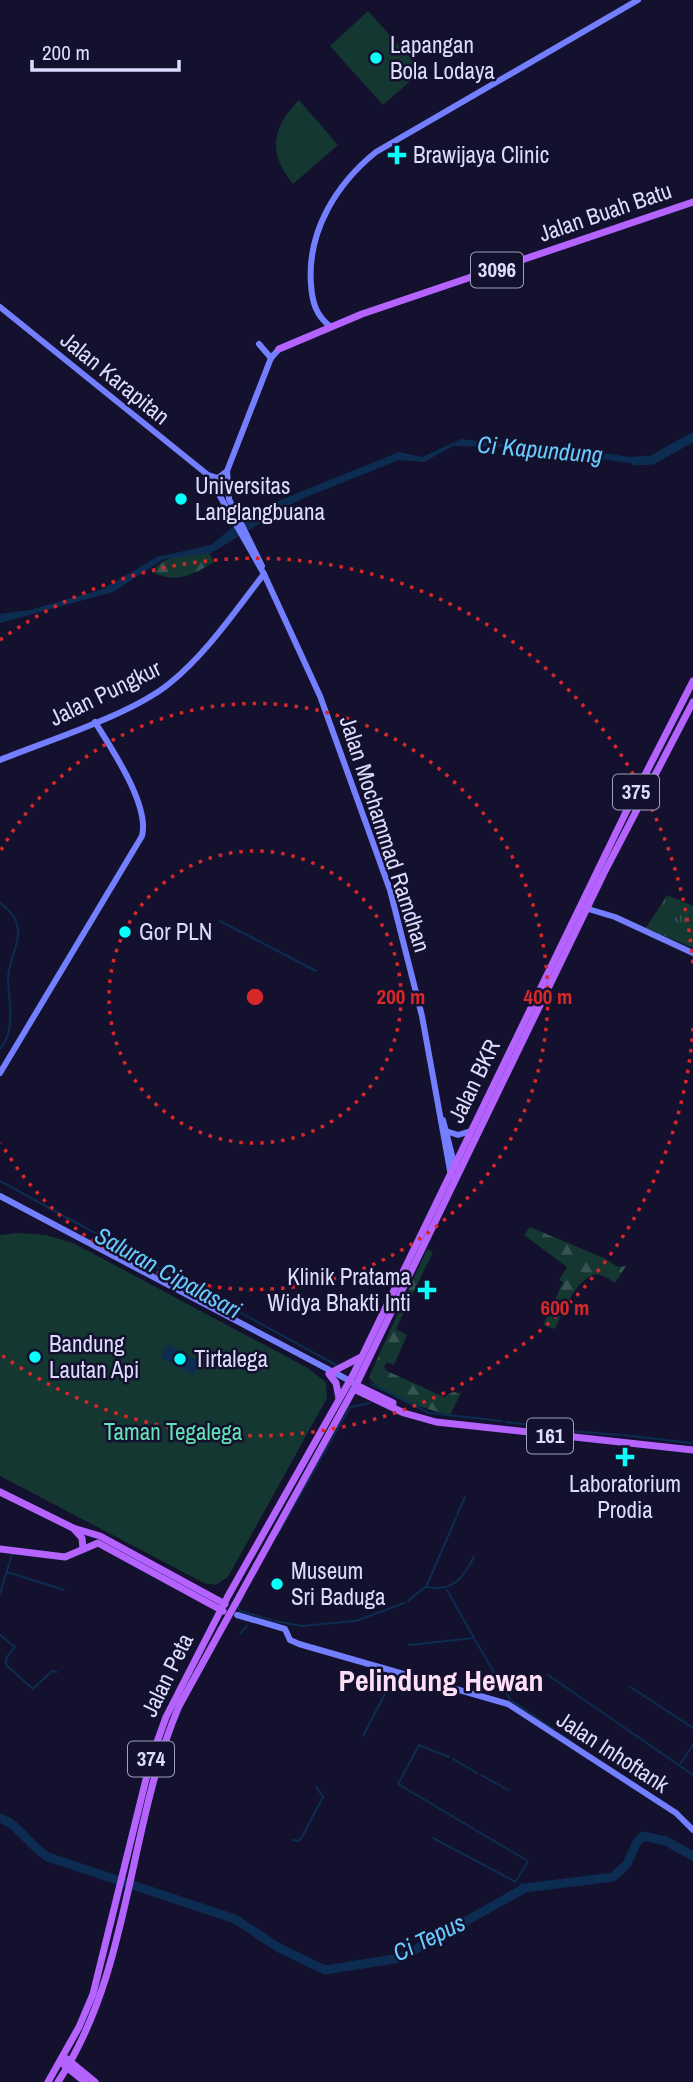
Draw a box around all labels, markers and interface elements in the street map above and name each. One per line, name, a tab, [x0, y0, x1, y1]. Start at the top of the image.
scale bar	[32, 28, 178, 72]
place label: Lapangan Bola Lodaya	[390, 29, 495, 86]
text: 200 m	[42, 38, 90, 67]
marker: Lapangan Bola Lodaya	[368, 50, 384, 66]
place label: Brawijaya Clinic	[413, 139, 549, 170]
marker: Brawijaya Clinic	[387, 145, 407, 165]
street label: Jalan Buah Batu	[534, 174, 675, 249]
road number: 3096	[471, 252, 523, 288]
street label: Jalan Karapitan	[54, 324, 176, 431]
water label: Ci Kapundung	[476, 428, 604, 470]
place label: Universitas Langlangbuana	[195, 470, 326, 527]
marker: Universitas Langlangbuana	[173, 491, 189, 507]
street label: Jalan Pungkur	[44, 652, 166, 733]
street label: Jalan Mochammad Ramdhan	[333, 712, 438, 956]
road number: 375	[613, 774, 659, 810]
place label: Gor PLN	[139, 916, 212, 947]
marker: Gor PLN	[117, 924, 133, 940]
text: 200 m	[377, 982, 425, 1011]
text: 400 m	[524, 982, 572, 1011]
centre of rings	[243, 985, 267, 1009]
street label: Jalan BKR	[440, 1034, 507, 1128]
water label: Saluran Cipalasari	[89, 1219, 248, 1326]
place label: Klinik Pratama Widya Bhakti Inti	[267, 1261, 412, 1318]
marker: Klinik Pratama Widya Bhakti Inti	[417, 1280, 437, 1300]
text: 600 m	[541, 1293, 589, 1322]
place label: Bandung Lautan Api	[49, 1328, 139, 1385]
place label: Tirtalega	[194, 1343, 269, 1374]
marker: Bandung Lautan Api	[27, 1349, 43, 1365]
marker: Tirtalega	[172, 1351, 188, 1367]
park label: Taman Tegalega	[104, 1416, 243, 1447]
road number: 161	[527, 1418, 573, 1454]
marker: Laboratorium Prodia	[615, 1447, 635, 1467]
place label: Laboratorium Prodia	[569, 1468, 681, 1525]
place label: Museum Sri Baduga	[291, 1555, 386, 1612]
marker: Museum Sri Baduga	[269, 1576, 285, 1592]
street label: Jalan Peta	[133, 1627, 200, 1722]
district label: Pelindung Hewan	[338, 1660, 544, 1700]
street label: Jalan Inhoftank	[551, 1704, 676, 1800]
road number: 374	[128, 1742, 174, 1776]
water label: Ci Tepus	[387, 1906, 470, 1968]

